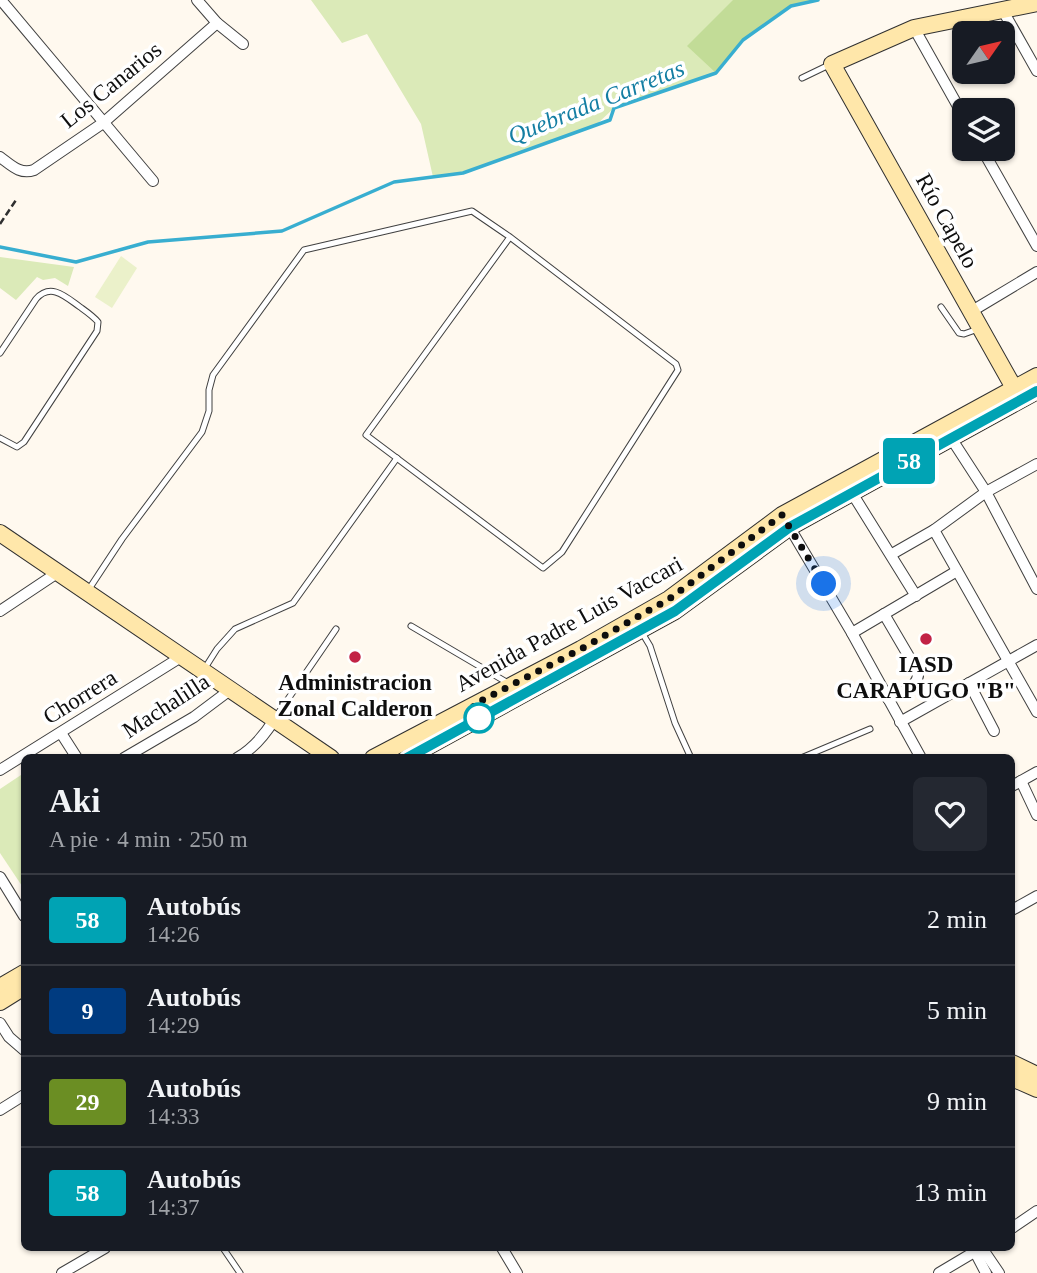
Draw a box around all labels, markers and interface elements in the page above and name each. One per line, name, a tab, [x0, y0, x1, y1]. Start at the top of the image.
north arrow	[952, 21, 1015, 84]
map controls	[952, 21, 1015, 161]
street label: Los Canarios	[56, 37, 166, 133]
water label: Quebrada Carretas	[504, 55, 688, 149]
button: layers	[952, 98, 1015, 161]
street label: Río Capelo	[911, 169, 983, 273]
line badge: 58	[878, 438, 940, 484]
text: 58	[897, 448, 921, 474]
street label: Avenida Padre Luis Vaccari	[451, 551, 687, 697]
your location	[806, 566, 841, 601]
marker: IASD CARAPUGO "B"	[918, 631, 934, 647]
marker: Administracion Zonal Calderon	[347, 649, 363, 665]
place label: IASD CARAPUGO "B"	[836, 652, 1016, 703]
street label: Chorrera	[39, 665, 121, 729]
street label: Machalilla	[118, 669, 214, 743]
place label: Administracion Zonal Calderon	[278, 670, 433, 721]
unlabelled marker	[464, 703, 494, 733]
button: heart	[913, 777, 987, 851]
text: Aki	[49, 783, 100, 819]
text: A pie · 4 min · 250 m	[49, 827, 248, 852]
text: Autobús	[147, 892, 241, 921]
text: 2 min	[927, 905, 987, 934]
text: 58	[76, 907, 100, 933]
text: 14:26	[147, 922, 199, 947]
text: Autobús	[147, 983, 241, 1012]
text: 5 min	[927, 996, 987, 1025]
text: 9	[82, 998, 94, 1024]
text: 14:29	[147, 1013, 199, 1038]
text: Autobús	[147, 1074, 241, 1103]
text: 9 min	[927, 1087, 987, 1116]
text: 29	[76, 1089, 100, 1115]
text: 14:33	[147, 1104, 199, 1129]
text: Autobús	[147, 1165, 241, 1194]
text: 13 min	[914, 1178, 987, 1207]
text: 58	[76, 1180, 100, 1206]
text: 14:37	[147, 1195, 199, 1220]

